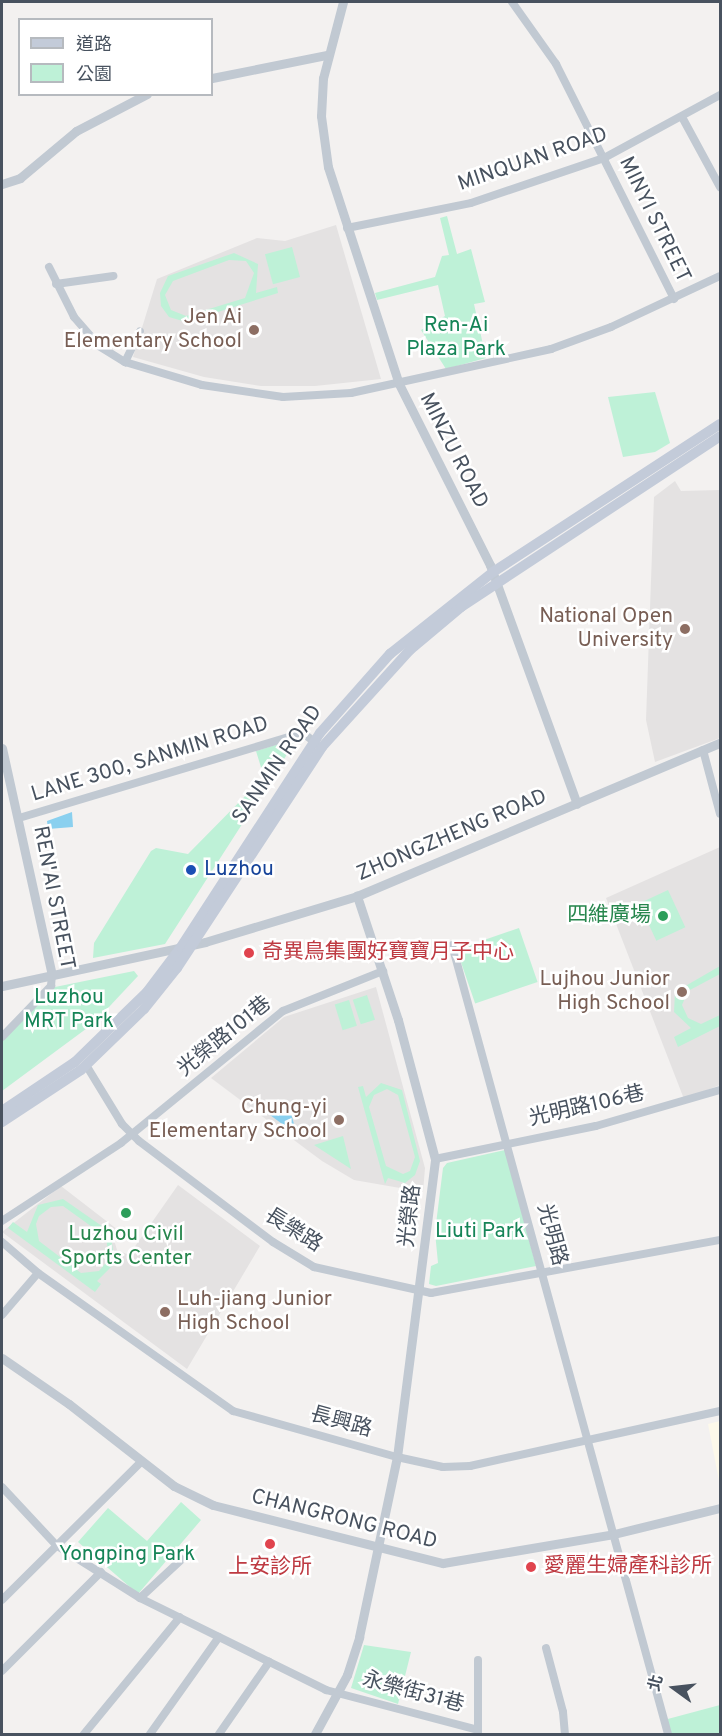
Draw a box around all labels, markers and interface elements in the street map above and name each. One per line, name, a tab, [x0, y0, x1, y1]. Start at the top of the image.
legend	[18, 18, 213, 96]
text: 道路	[76, 34, 112, 57]
text: 公園	[76, 64, 112, 87]
street label: MINQUAN ROAD	[455, 123, 611, 197]
street label: MINYI STREET	[613, 153, 695, 287]
place label: Jen Ai Elementary School	[64, 305, 242, 355]
park label: Ren-Ai Plaza Park	[406, 313, 506, 363]
marker: Jen Ai Elementary School	[247, 323, 261, 337]
street label: MINZU ROAD	[413, 389, 493, 513]
place label: National Open University	[539, 604, 673, 654]
marker: National Open University	[678, 622, 692, 636]
street label: SANMIN ROAD	[228, 701, 328, 829]
street label: LANE 300, SANMIN ROAD	[28, 712, 272, 808]
street label: ZHONGZHENG ROAD	[353, 784, 551, 888]
street label: REN'AI STREET	[27, 824, 79, 972]
place label: Luzhou	[204, 857, 274, 883]
marker: Luzhou	[182, 861, 200, 879]
place label: 四維廣場	[567, 903, 651, 929]
marker: 四維廣場	[656, 909, 670, 923]
place label: 奇異鳥集團好寶寶月子中心	[262, 940, 514, 966]
marker: 奇異鳥集團好寶寶月子中心	[240, 944, 258, 962]
place label: Lujhou Junior High School	[539, 967, 670, 1017]
park label: Luzhou MRT Park	[24, 985, 114, 1035]
marker: Lujhou Junior High School	[675, 985, 689, 999]
street label: 光榮路101巷	[173, 992, 277, 1082]
street label: 光明路106巷	[527, 1081, 647, 1133]
place label: Chung-yi Elementary School	[149, 1095, 327, 1145]
marker: Chung-yi Elementary School	[332, 1113, 346, 1127]
street label: 光榮路	[395, 1183, 427, 1249]
street label: 光明路	[531, 1201, 571, 1269]
street label: 長樂路	[260, 1204, 326, 1258]
marker: Luzhou Civil Sports Center	[119, 1206, 133, 1220]
park label: Liuti Park	[435, 1219, 525, 1245]
place label: Luzhou Civil Sports Center	[60, 1222, 192, 1272]
place label: Luh-jiang Junior High School	[177, 1287, 332, 1337]
marker: Luh-jiang Junior High School	[158, 1305, 172, 1319]
street label: 長興路	[307, 1403, 375, 1443]
street label: CHANGRONG ROAD	[248, 1485, 440, 1555]
marker: 上安診所	[261, 1535, 279, 1553]
park label: Yongping Park	[59, 1542, 195, 1568]
place label: 愛麗生婦產科診所	[544, 1554, 712, 1580]
place label: 上安診所	[228, 1555, 312, 1581]
marker: 愛麗生婦產科診所	[522, 1558, 540, 1576]
north arrow	[644, 1658, 704, 1718]
street label: 永樂街31巷	[359, 1667, 467, 1719]
text: 北	[645, 1673, 668, 1694]

